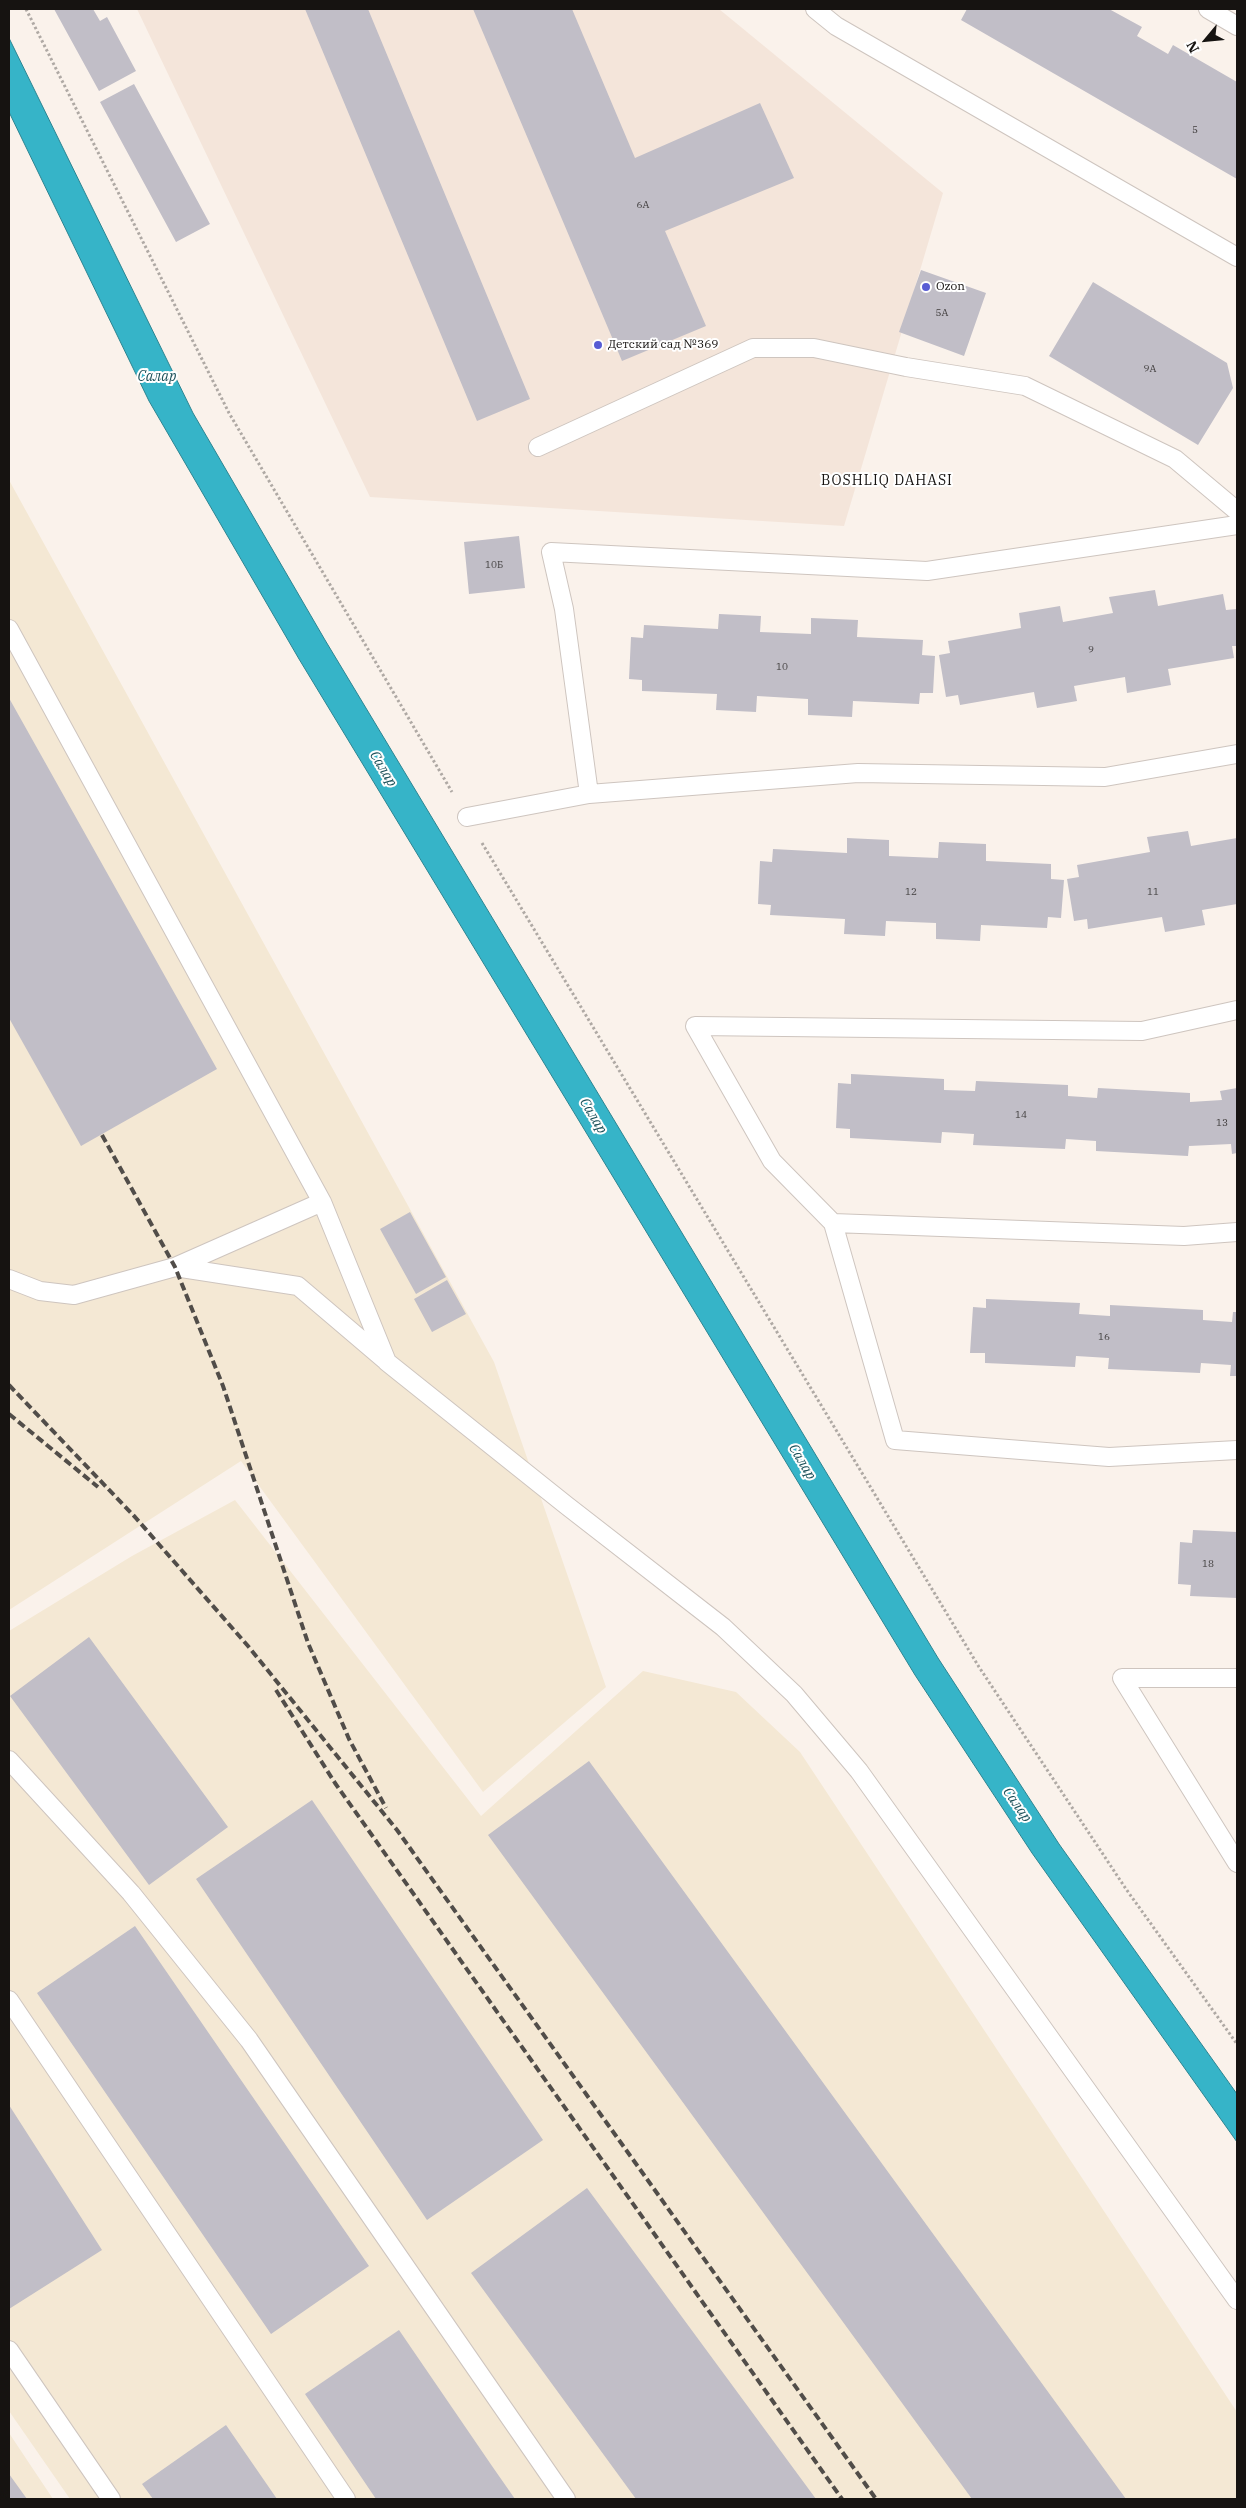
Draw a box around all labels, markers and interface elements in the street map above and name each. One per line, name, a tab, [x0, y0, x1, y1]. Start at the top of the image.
north arrow	[1181, 15, 1231, 65]
text: N	[1182, 38, 1203, 56]
house number: 5	[1192, 124, 1198, 136]
house number: 6А	[637, 199, 649, 211]
place label: Ozon	[936, 280, 965, 294]
marker: Ozon	[920, 281, 932, 293]
house number: 5А	[936, 307, 948, 319]
place label: Детский сад №369	[608, 338, 719, 352]
marker: Детский сад №369	[592, 339, 604, 351]
house number: 9А	[1144, 363, 1156, 375]
water label: Салар	[138, 369, 176, 385]
district label: BOSHLIQ DAHASI	[819, 473, 955, 489]
house number: 10Б	[485, 559, 503, 571]
house number: 9	[1088, 644, 1094, 656]
house number: 10	[776, 661, 788, 673]
water label: Салар	[366, 748, 400, 790]
house number: 12	[905, 886, 917, 898]
house number: 11	[1147, 886, 1159, 898]
water label: Салар	[576, 1095, 610, 1137]
house number: 14	[1015, 1109, 1027, 1121]
house number: 13	[1216, 1117, 1228, 1129]
house number: 16	[1098, 1331, 1110, 1343]
water label: Салар	[785, 1441, 819, 1483]
house number: 18	[1202, 1558, 1214, 1570]
water label: Салар	[999, 1784, 1035, 1826]

